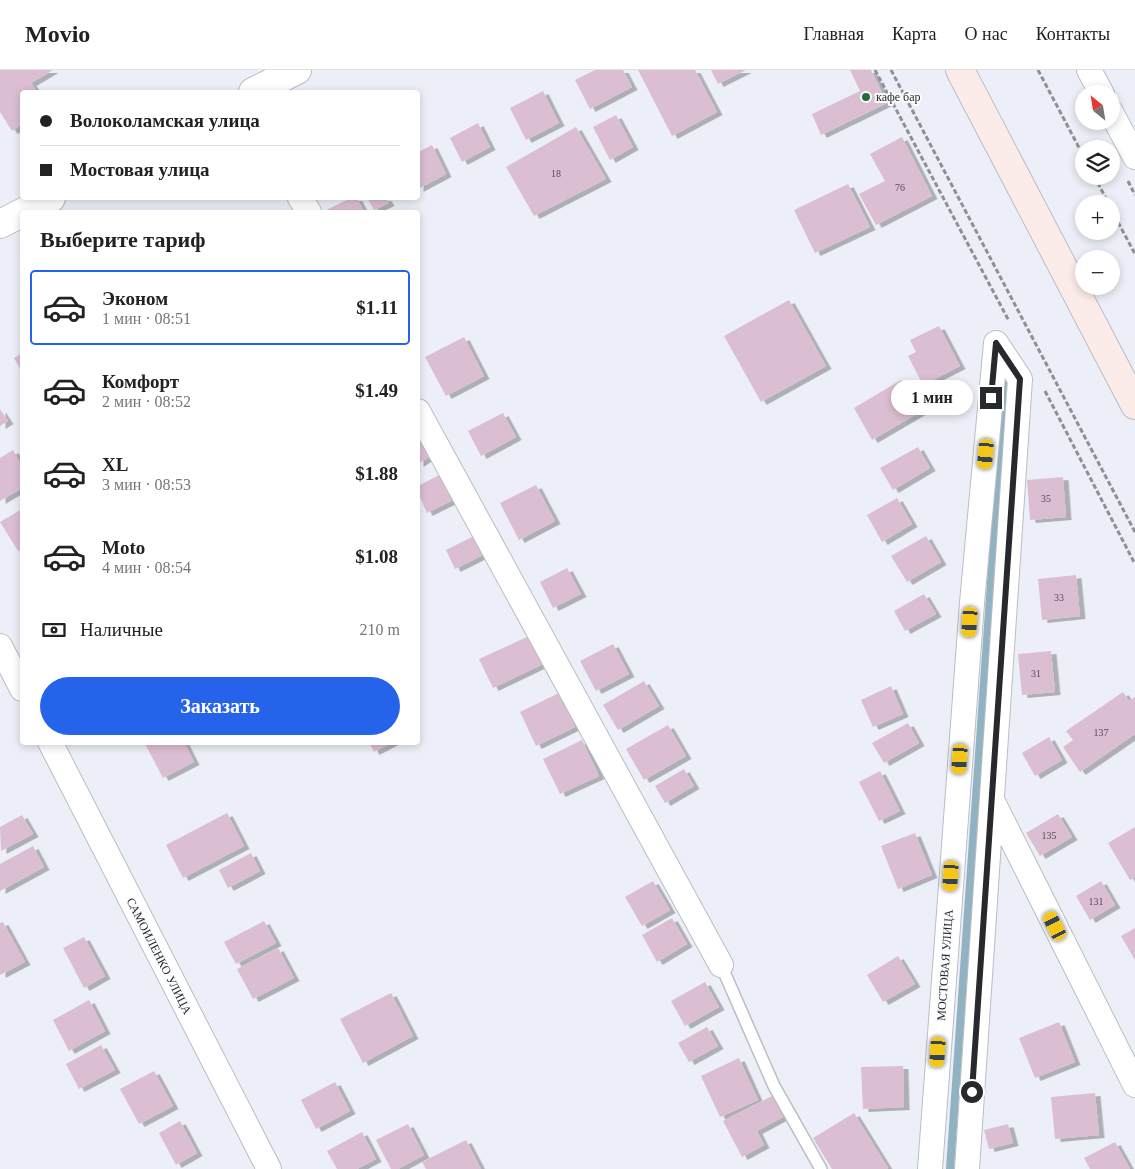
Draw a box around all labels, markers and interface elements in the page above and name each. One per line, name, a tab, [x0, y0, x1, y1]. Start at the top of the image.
text: Movio	[25, 21, 90, 47]
text: Главная	[804, 24, 864, 44]
text: Карта	[892, 24, 937, 44]
text: О нас	[965, 24, 1008, 44]
text: Контакты	[1036, 24, 1110, 44]
north arrow	[1075, 85, 1120, 130]
map controls	[1075, 85, 1120, 295]
place label: кафе бар	[876, 90, 921, 104]
marker: кафе бар	[860, 91, 872, 103]
text: Волоколамская улица	[70, 110, 260, 131]
button: layers	[1075, 140, 1120, 185]
text: Мостовая улица	[70, 159, 210, 180]
house number: 18	[551, 168, 561, 179]
house number: 76	[895, 182, 905, 193]
button: +	[1075, 195, 1120, 240]
text: Выберите тариф	[40, 227, 206, 252]
button: −	[1075, 250, 1120, 295]
icon: car	[42, 285, 87, 330]
text: Эконом	[102, 288, 168, 309]
text: $1.11	[356, 297, 398, 318]
text: 1 мин · 08:51	[102, 310, 191, 327]
icon: car	[42, 368, 87, 413]
text: Комфорт	[102, 371, 179, 392]
text: $1.49	[355, 380, 398, 401]
callout: 1 мин	[891, 380, 974, 416]
route end	[980, 387, 1002, 409]
text: 1 мин	[911, 389, 953, 406]
text: 2 мин · 08:52	[102, 393, 191, 410]
car	[977, 438, 994, 470]
icon: car	[42, 451, 87, 496]
text: XL	[102, 454, 128, 475]
text: $1.88	[355, 463, 398, 484]
text: 3 мин · 08:53	[102, 476, 191, 493]
house number: 35	[1041, 493, 1051, 504]
icon: car	[42, 534, 87, 579]
text: Moto	[102, 537, 145, 558]
text: $1.08	[355, 546, 398, 567]
text: 4 мин · 08:54	[102, 559, 191, 576]
house number: 33	[1054, 592, 1064, 603]
car	[961, 607, 978, 637]
icon: cash	[40, 616, 68, 644]
text: Наличные	[80, 619, 163, 640]
text: 210 m	[360, 621, 400, 638]
house number: 31	[1031, 668, 1041, 679]
button: Заказать	[40, 677, 400, 735]
house number: 137	[1094, 727, 1109, 738]
car	[951, 744, 968, 774]
house number: 135	[1042, 830, 1057, 841]
car	[942, 861, 959, 891]
street label: САМОИЛЕНКО УЛИЦА	[124, 895, 195, 1017]
house number: 131	[1089, 896, 1104, 907]
street label: МОСТОВАЯ УЛИЦА	[934, 909, 956, 1021]
car	[1041, 909, 1068, 943]
car	[929, 1037, 946, 1067]
route start	[961, 1081, 983, 1103]

